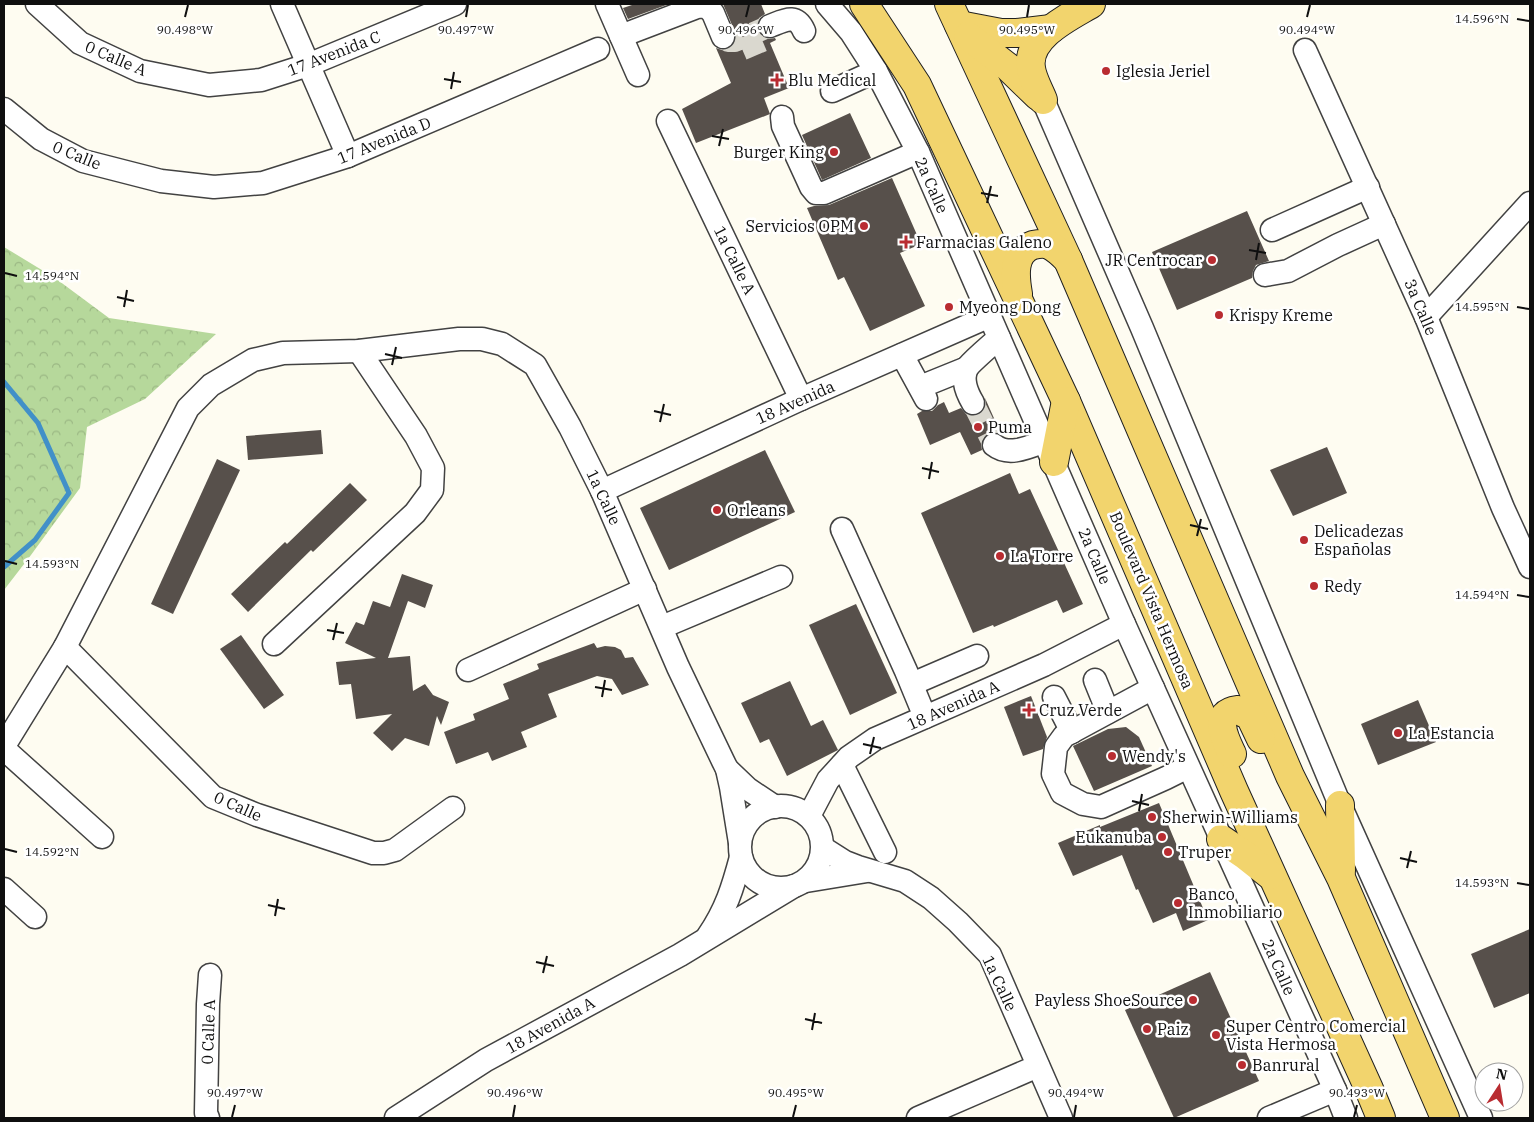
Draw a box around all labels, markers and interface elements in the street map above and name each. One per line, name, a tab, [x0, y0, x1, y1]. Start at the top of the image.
text: 14.596°N	[1455, 11, 1509, 26]
text: 90.498°W	[157, 22, 214, 37]
text: 90.497°W	[438, 22, 495, 37]
text: 90.496°W	[718, 22, 775, 37]
text: 90.495°W	[999, 22, 1056, 37]
text: 90.494°W	[1279, 22, 1336, 37]
street label: 17 Avenida C	[285, 26, 383, 80]
street label: 0 Calle A	[82, 36, 150, 80]
place label: Iglesia Jeriel	[1116, 61, 1210, 81]
marker: Iglesia Jeriel	[1100, 65, 1112, 77]
place label: Blu Medical	[788, 70, 877, 90]
marker: Blu Medical	[770, 73, 784, 87]
street label: 17 Avenida D	[334, 112, 434, 168]
street label: 0 Calle	[50, 136, 104, 174]
place label: Burger King	[733, 142, 824, 162]
marker: Burger King	[828, 146, 840, 158]
street label: 2a Calle	[911, 154, 953, 216]
place label: Servicios OPM	[746, 216, 854, 236]
marker: Servicios OPM	[858, 220, 870, 232]
street label: 1a Calle A	[710, 222, 760, 298]
place label: Farmacias Galeno	[916, 232, 1052, 252]
marker: Farmacias Galeno	[900, 236, 912, 248]
place label: JR Centrocar	[1105, 250, 1202, 270]
marker: JR Centrocar	[1206, 254, 1218, 266]
text: 14.594°N	[25, 268, 79, 283]
street label: 3a Calle	[1400, 276, 1442, 338]
place label: Myeong Dong	[959, 297, 1061, 317]
text: 14.595°N	[1455, 299, 1509, 314]
marker: Myeong Dong	[943, 301, 955, 313]
place label: Krispy Kreme	[1229, 305, 1333, 325]
marker: Krispy Kreme	[1213, 309, 1225, 321]
street label: 18 Avenida	[752, 376, 838, 428]
place label: Puma	[988, 417, 1032, 437]
marker: Puma	[972, 421, 984, 433]
street label: 1a Calle	[582, 466, 626, 528]
place label: Orleans	[727, 500, 786, 520]
marker: Orleans	[711, 504, 723, 516]
street label: Boulevard Vista Hermosa	[1106, 508, 1199, 692]
place label: Delicadezas Españolas	[1314, 521, 1404, 559]
street label: 2a Calle	[1074, 525, 1116, 587]
marker: Delicadezas Españolas	[1298, 534, 1310, 546]
place label: La Torre	[1010, 546, 1073, 566]
marker: La Torre	[994, 550, 1006, 562]
text: 14.593°N	[25, 556, 79, 571]
place label: Redy	[1324, 576, 1362, 596]
marker: Redy	[1308, 580, 1320, 592]
text: 14.594°N	[1455, 587, 1509, 602]
street label: 18 Avenida A	[904, 676, 1002, 734]
place label: Cruz Verde	[1039, 700, 1122, 720]
marker: Cruz Verde	[1023, 704, 1035, 716]
place label: La Estancia	[1408, 723, 1495, 743]
marker: La Estancia	[1392, 727, 1404, 739]
place label: Wendy's	[1122, 746, 1186, 766]
marker: Wendy's	[1106, 750, 1118, 762]
street label: 0 Calle	[211, 787, 265, 825]
place label: Sherwin-Williams	[1162, 807, 1298, 827]
marker: Sherwin-Williams	[1146, 811, 1158, 823]
place label: Eukanuba	[1075, 827, 1152, 847]
marker: Eukanuba	[1156, 831, 1168, 843]
place label: Truper	[1178, 842, 1231, 862]
text: 14.592°N	[25, 844, 79, 859]
marker: Truper	[1162, 846, 1174, 858]
text: 14.593°N	[1455, 875, 1509, 890]
place label: Banco Inmobiliario	[1188, 884, 1282, 922]
marker: Banco Inmobiliario	[1172, 897, 1184, 909]
street label: 2a Calle	[1258, 936, 1300, 998]
street label: 1a Calle	[978, 952, 1022, 1014]
place label: Payless ShoeSource	[1034, 990, 1183, 1010]
street label: 18 Avenida A	[502, 992, 598, 1058]
marker: Payless ShoeSource	[1187, 994, 1199, 1006]
street label: 0 Calle A	[197, 999, 219, 1065]
place label: Super Centro Comercial Vista Hermosa	[1226, 1016, 1406, 1054]
place label: Paiz	[1157, 1019, 1189, 1039]
marker: Paiz	[1141, 1023, 1153, 1035]
marker: Super Centro Comercial Vista Hermosa	[1210, 1029, 1222, 1041]
place label: Banrural	[1252, 1055, 1320, 1075]
marker: Banrural	[1236, 1059, 1248, 1071]
north arrow	[1474, 1062, 1524, 1112]
text: N	[1494, 1064, 1509, 1084]
text: 90.497°W	[207, 1085, 264, 1100]
text: 90.496°W	[487, 1085, 544, 1100]
text: 90.495°W	[768, 1085, 825, 1100]
text: 90.494°W	[1048, 1085, 1105, 1100]
text: 90.493°W	[1329, 1085, 1386, 1100]

